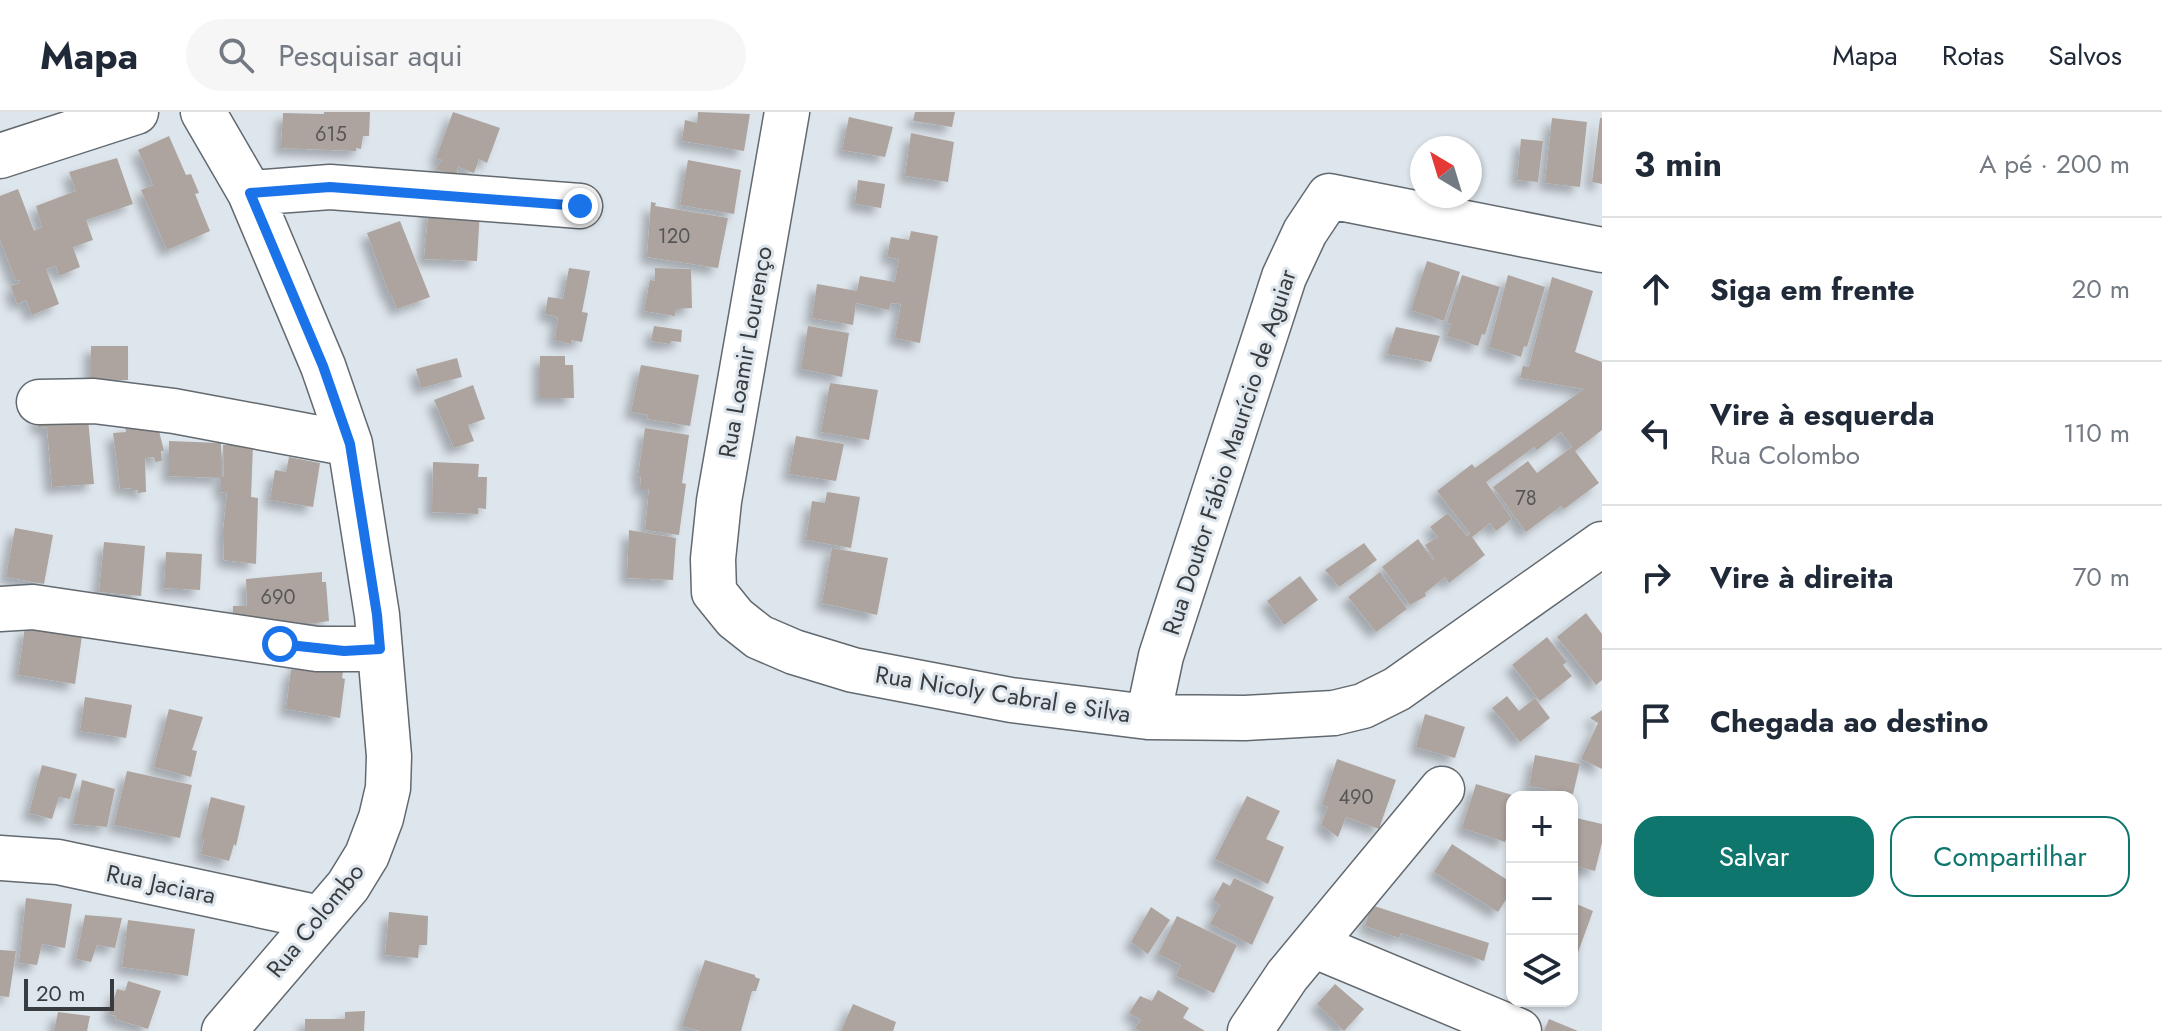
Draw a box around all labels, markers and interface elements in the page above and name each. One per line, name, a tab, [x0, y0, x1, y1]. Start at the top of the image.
search box	[186, 19, 746, 91]
text: Mapa	[40, 28, 138, 83]
icon: search	[214, 33, 258, 77]
text: Pesquisar aqui	[278, 34, 463, 77]
text: Mapa	[1832, 35, 1898, 76]
text: Rotas	[1942, 35, 2004, 76]
text: Salvos	[2048, 35, 2122, 76]
house number: 615	[315, 120, 347, 149]
north arrow	[1410, 136, 1482, 208]
text: 3 min	[1634, 140, 1722, 189]
text: A pé · 200 m	[1979, 145, 2130, 183]
route end	[562, 188, 598, 224]
house number: 120	[658, 222, 690, 251]
street label: Rua Loamir Lourenço	[709, 243, 781, 461]
street label: Rua Doutor Fábio Maurício de Aguiar	[1153, 264, 1305, 639]
icon: ahead	[1634, 267, 1678, 311]
text: Siga em frente	[1710, 268, 1915, 311]
text: 20 m	[2072, 270, 2130, 308]
text: Vire à esquerda	[1710, 393, 1935, 436]
icon: left	[1634, 411, 1678, 455]
text: 110 m	[2063, 414, 2130, 452]
text: Rua Colombo	[1710, 436, 1860, 474]
house number: 78	[1515, 484, 1537, 513]
icon: right	[1634, 555, 1678, 599]
text: Vire à direita	[1710, 556, 1894, 599]
text: 70 m	[2073, 558, 2130, 596]
house number: 690	[260, 583, 296, 612]
route start	[262, 626, 298, 662]
street label: Rua Nicoly Cabral e Silva	[873, 657, 1133, 731]
icon: arrive	[1634, 699, 1678, 743]
text: Chegada ao destino	[1710, 700, 1988, 743]
house number: 490	[1338, 783, 1374, 812]
map controls	[1506, 791, 1578, 1007]
button: +	[1506, 791, 1578, 863]
button: Salvar	[1634, 816, 1874, 897]
button: Compartilhar	[1890, 816, 2130, 897]
street label: Rua Jaciara	[103, 855, 219, 913]
street label: Rua Colombo	[258, 855, 372, 985]
button: −	[1506, 863, 1578, 935]
button: layers	[1506, 935, 1578, 1007]
scale bar	[24, 975, 114, 1011]
text: 20 m	[36, 977, 85, 1009]

